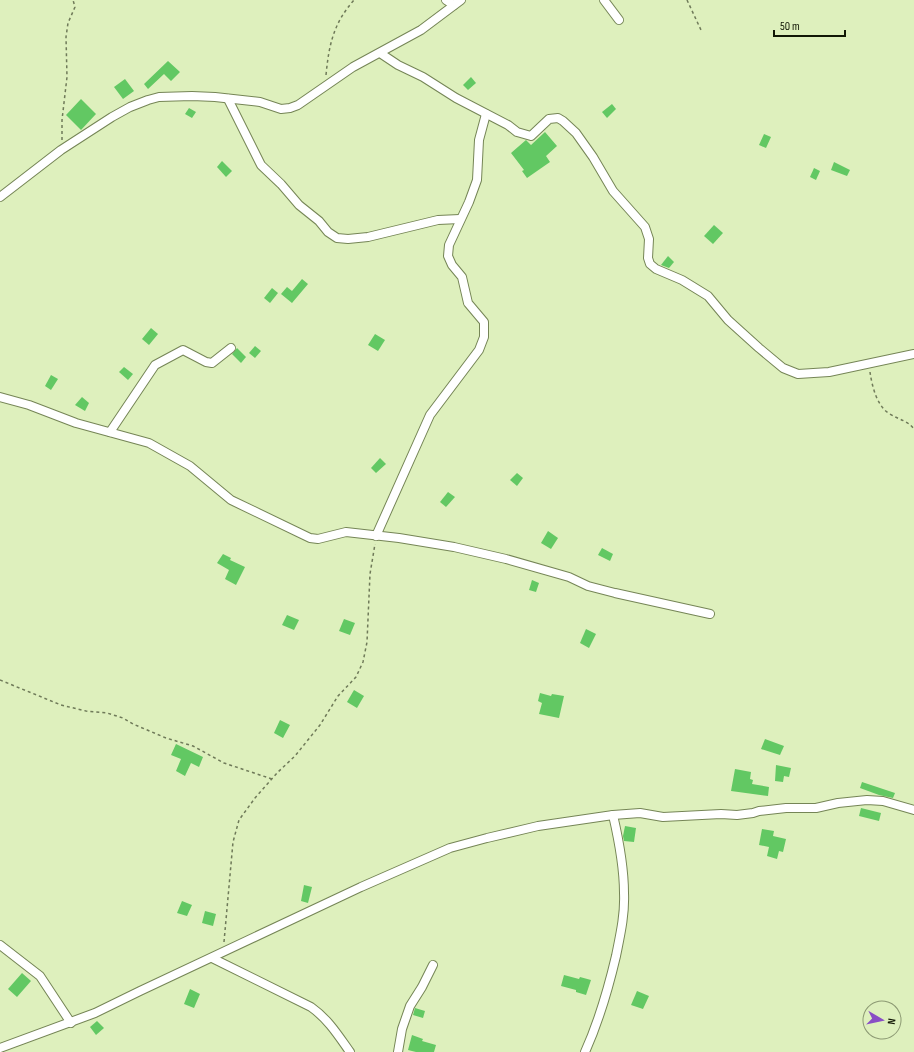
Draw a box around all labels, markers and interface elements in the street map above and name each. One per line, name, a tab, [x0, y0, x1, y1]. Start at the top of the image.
scale bar	[774, 12, 845, 38]
text: 50 m	[780, 19, 800, 34]
north arrow	[862, 1000, 902, 1040]
text: N	[884, 1018, 898, 1026]

